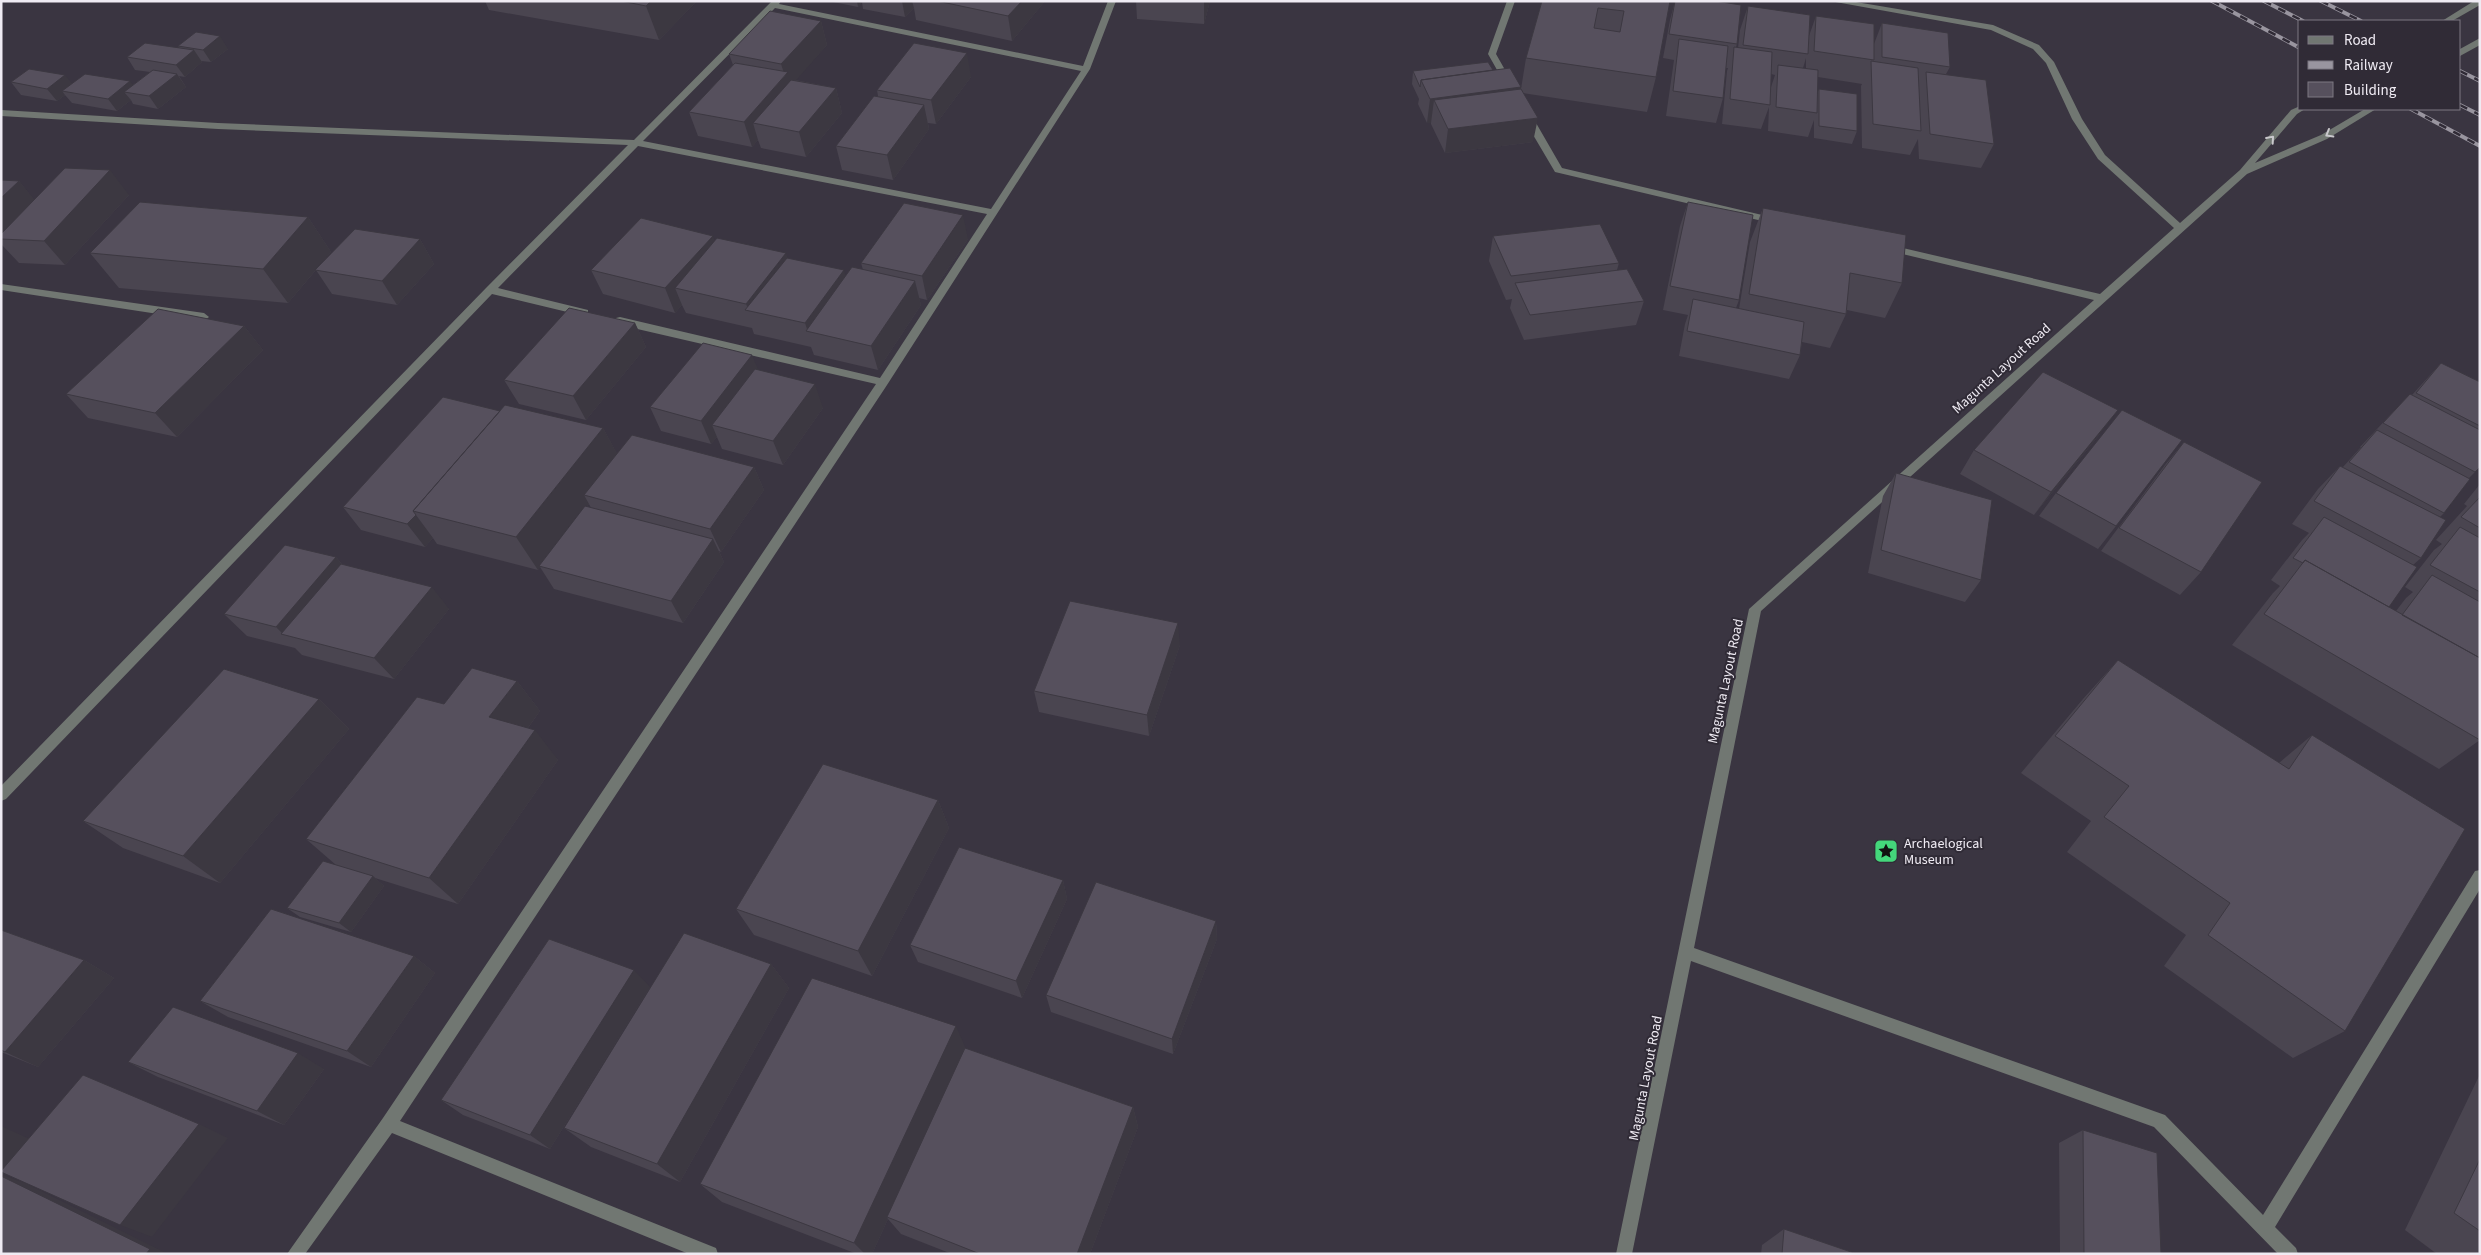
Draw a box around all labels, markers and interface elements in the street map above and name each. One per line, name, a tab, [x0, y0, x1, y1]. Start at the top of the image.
legend	[2298, 20, 2461, 110]
text: Road	[2344, 30, 2376, 51]
text: Railway	[2344, 55, 2393, 76]
text: Building	[2344, 80, 2397, 101]
one-way arrow	[2325, 128, 2334, 138]
one-way arrow	[2265, 136, 2274, 145]
street label: Magunta Layout Road	[1948, 319, 2056, 419]
street label: Magunta Layout Road	[1703, 617, 1749, 745]
place label: Archaelogical Museum	[1904, 834, 1983, 870]
place icon: Archaelogical Museum	[1873, 838, 1899, 864]
street label: Magunta Layout Road	[1624, 1014, 1668, 1142]

